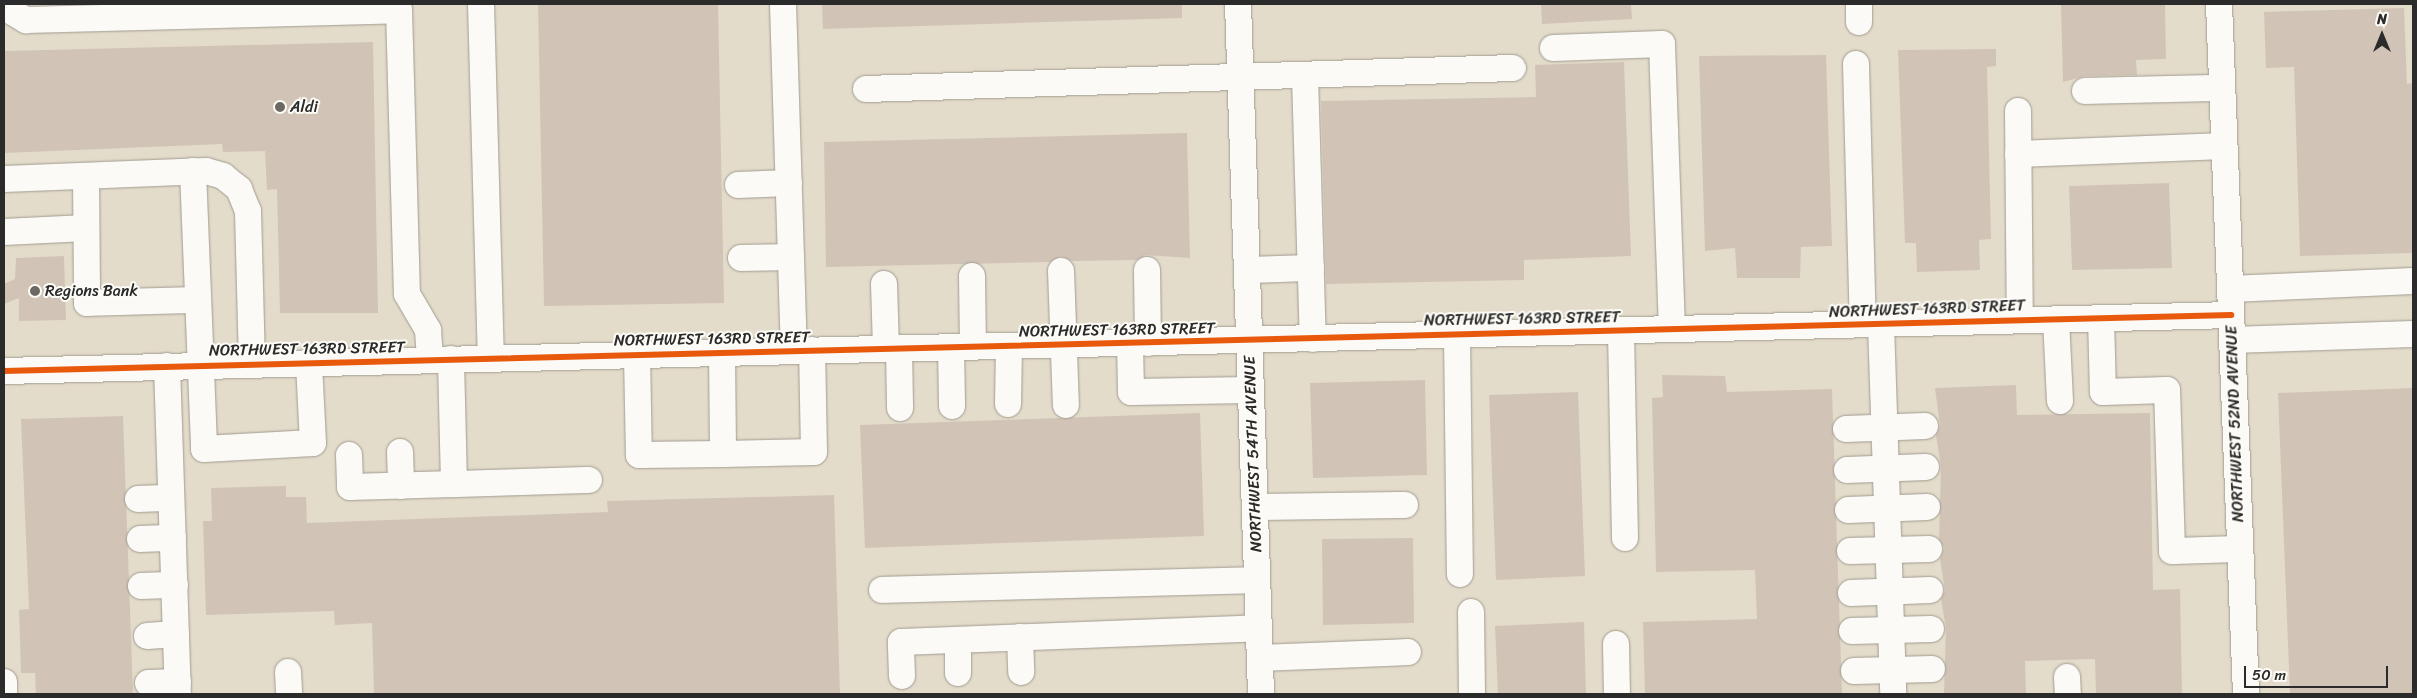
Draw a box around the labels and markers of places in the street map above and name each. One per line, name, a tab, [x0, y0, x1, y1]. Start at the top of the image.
place label: Aldi	[290, 97, 318, 117]
marker: Aldi	[274, 101, 286, 113]
place label: Regions Bank	[45, 281, 138, 301]
marker: Regions Bank	[29, 285, 41, 297]

